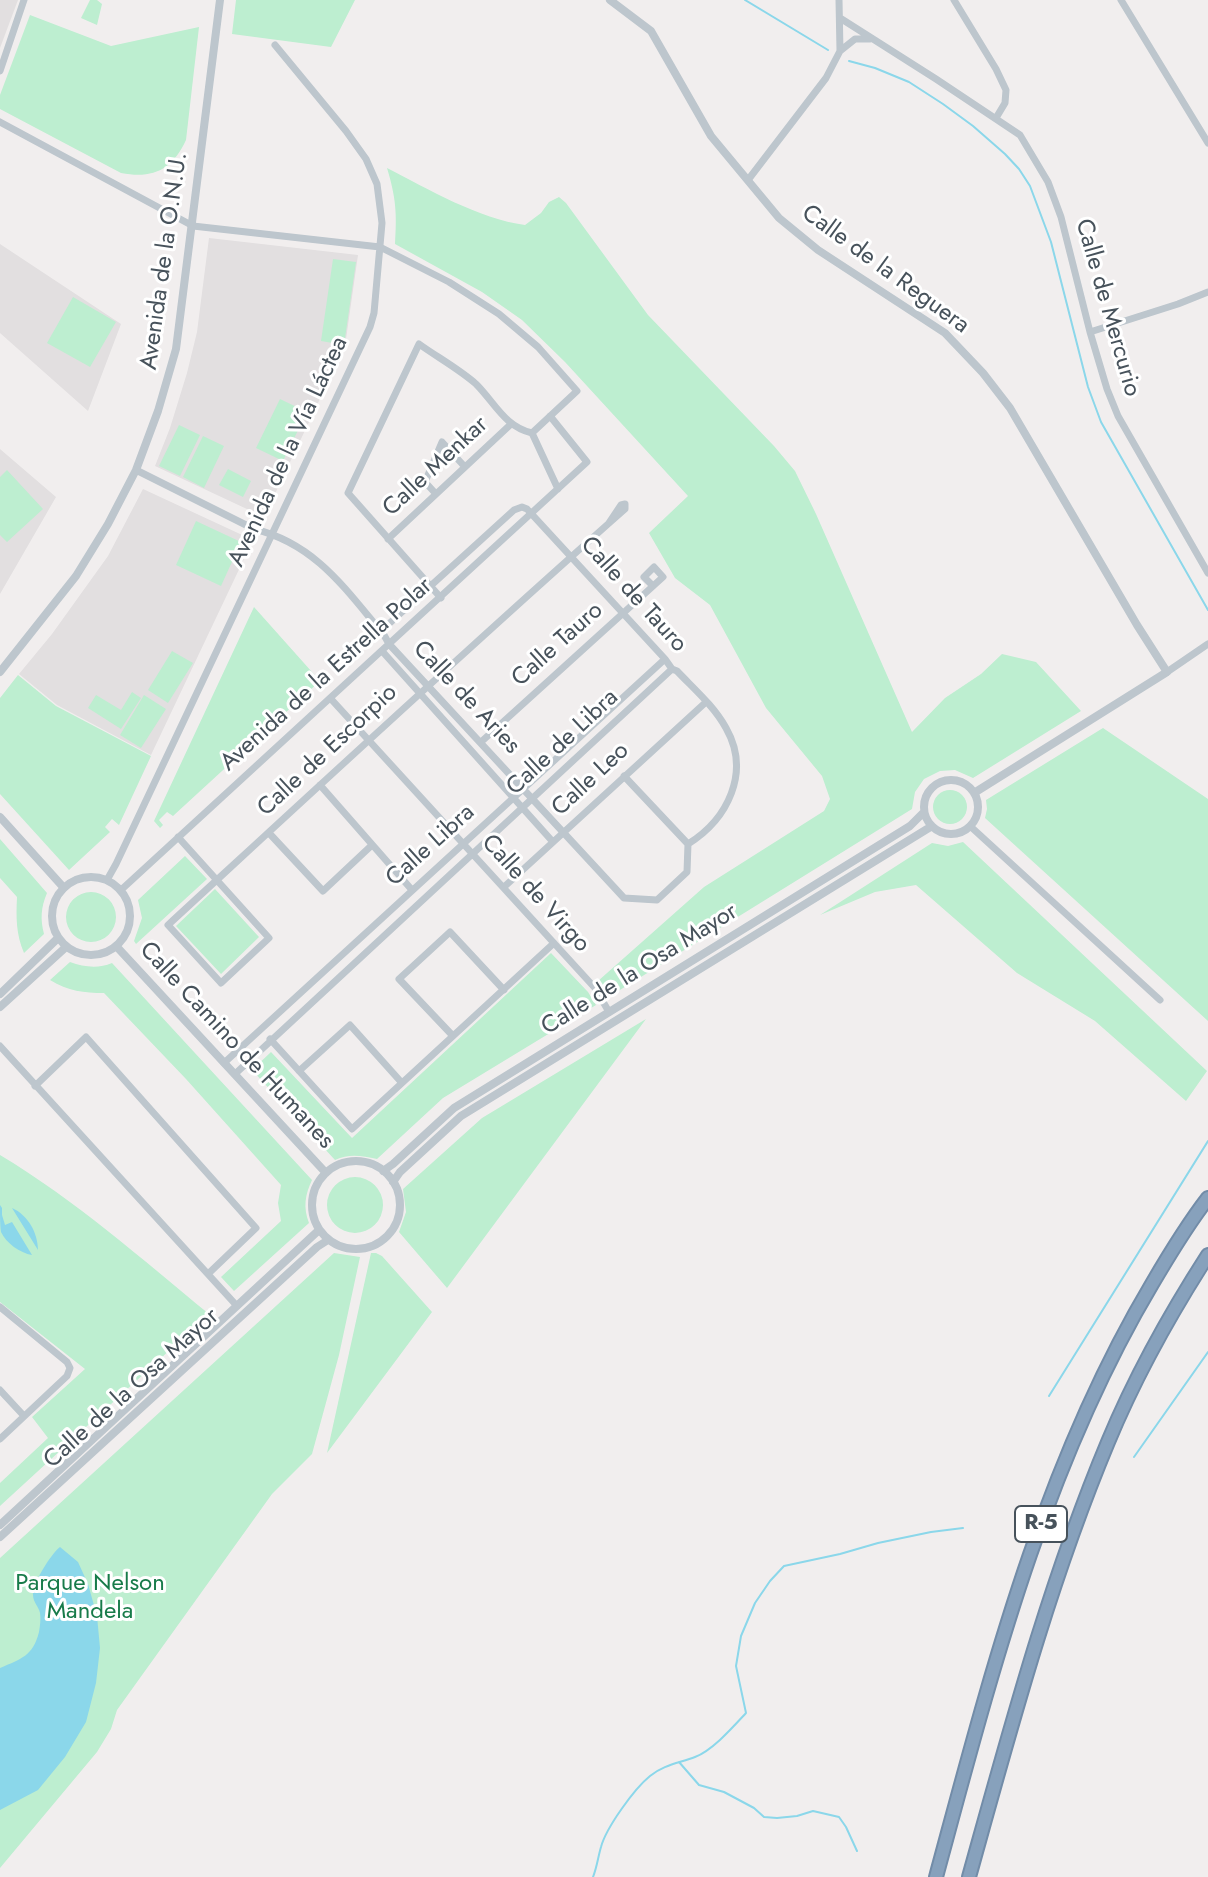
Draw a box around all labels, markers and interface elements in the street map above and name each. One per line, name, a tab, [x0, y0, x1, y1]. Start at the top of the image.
street label: Avenida de la O.N.U.	[135, 150, 195, 372]
street label: Calle de la Reguera	[796, 199, 974, 341]
street label: Calle de Mercurio	[1068, 216, 1146, 400]
street label: Avenida de la Vía Láctea	[223, 332, 355, 572]
street label: Calle Menkar	[377, 411, 495, 523]
street label: Calle de Tauro	[574, 531, 692, 659]
street label: Avenida de la Estrella Polar	[215, 572, 439, 778]
street label: Calle Tauro	[507, 597, 609, 693]
street label: Calle de Aries	[406, 635, 526, 761]
street label: Calle de Escorpio	[252, 679, 404, 823]
street label: Calle de Libra	[501, 684, 625, 802]
street label: Calle Leo	[546, 737, 636, 823]
street label: Calle Libra	[381, 799, 481, 893]
street label: Calle de Virgo	[475, 829, 595, 959]
street label: Calle de la Osa Mayor	[537, 898, 743, 1042]
street label: Calle Camino de Humanes	[133, 937, 339, 1155]
street label: Calle de la Osa Mayor	[38, 1303, 226, 1475]
road number: R-5	[1015, 1506, 1067, 1542]
park label: Parque Nelson Mandela	[15, 1570, 165, 1626]

